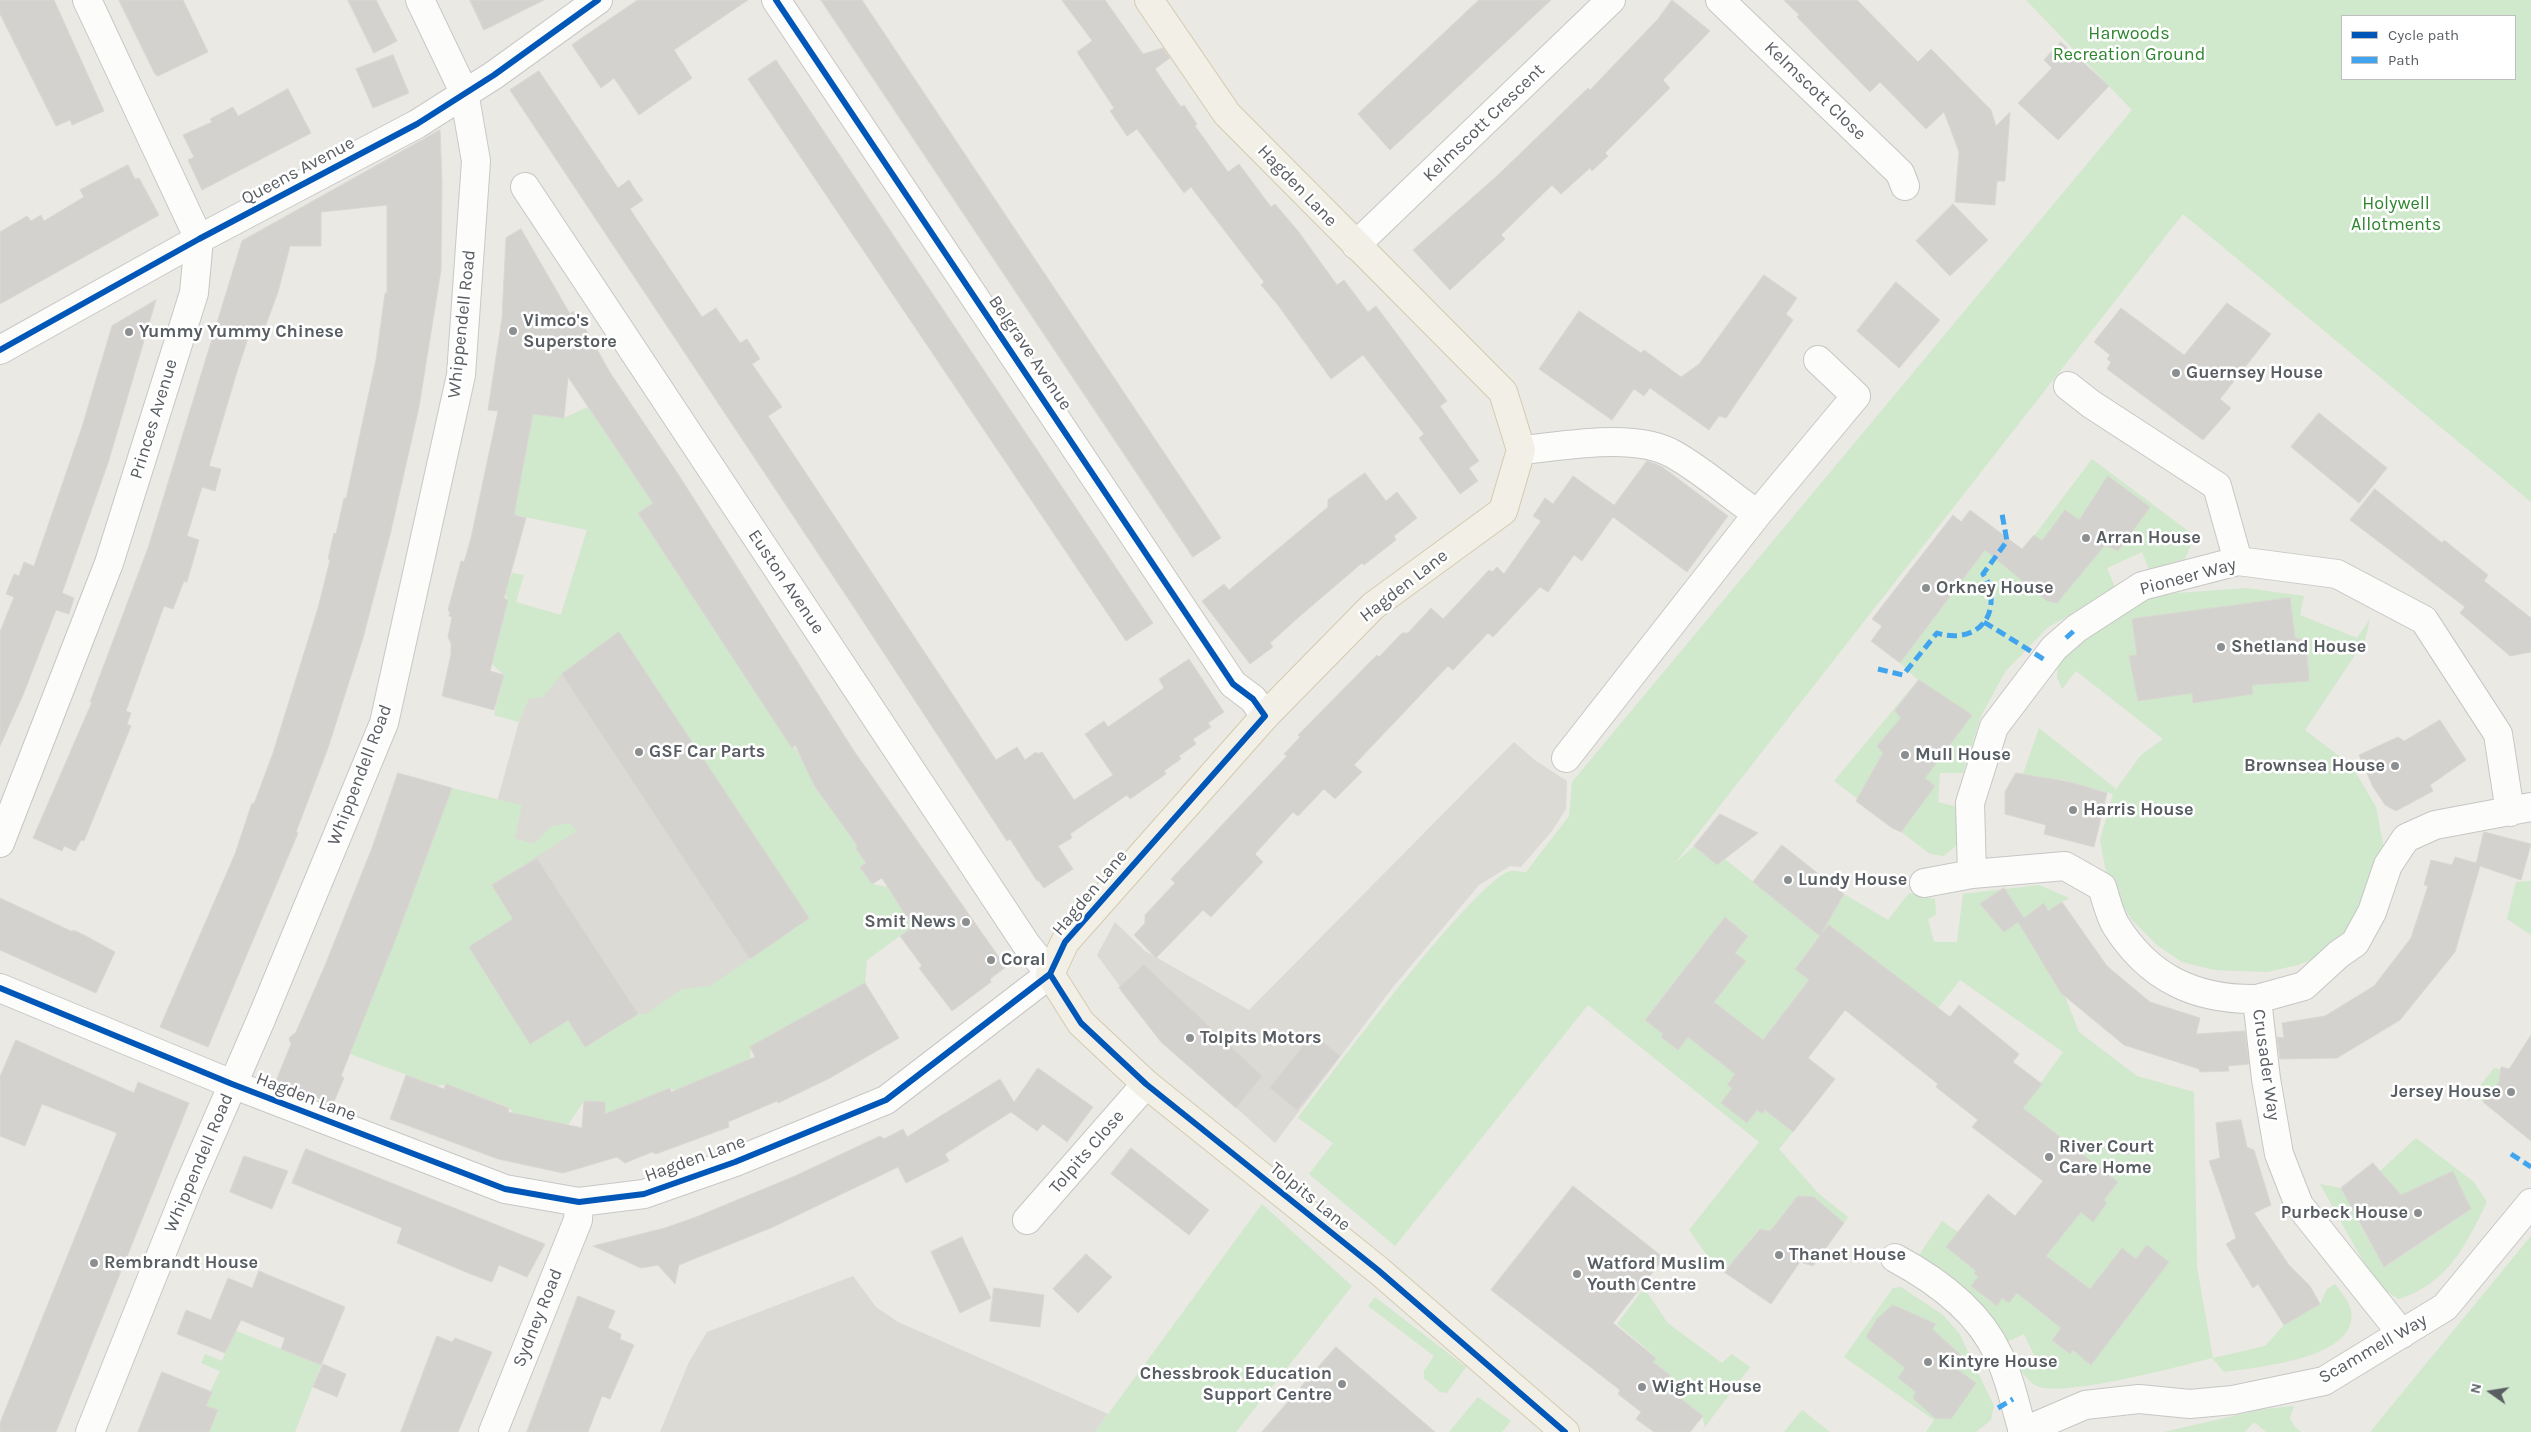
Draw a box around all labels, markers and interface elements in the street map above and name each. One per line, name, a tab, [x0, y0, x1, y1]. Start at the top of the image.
legend	[2341, 15, 2516, 80]
park label: Harwoods Recreation Ground	[2053, 23, 2205, 66]
text: Cycle path	[2388, 26, 2459, 44]
street label: Kelmscott Close	[1760, 37, 1870, 145]
text: Path	[2388, 51, 2419, 69]
street label: Kelmscott Crescent	[1419, 59, 1549, 187]
street label: Queens Avenue	[238, 132, 358, 210]
street label: Hagden Lane	[1253, 141, 1341, 231]
park label: Holywell Allotments	[2351, 193, 2441, 235]
street label: Whippendell Road	[443, 249, 481, 399]
street label: Belgrave Avenue	[984, 291, 1076, 415]
place label: Vimco's Superstore	[523, 310, 617, 352]
place label: Yummy Yummy Chinese	[139, 321, 343, 343]
marker: Vimco's Superstore	[507, 325, 519, 337]
marker: Yummy Yummy Chinese	[123, 326, 135, 338]
street label: Princes Avenue	[126, 356, 182, 482]
place label: Guernsey House	[2186, 362, 2323, 384]
marker: Guernsey House	[2170, 367, 2182, 379]
street label: Euston Avenue	[743, 526, 829, 638]
place label: Arran House	[2096, 527, 2201, 549]
marker: Arran House	[2080, 532, 2092, 544]
street label: Hagden Lane	[1356, 545, 1452, 627]
street label: Pioneer Way	[2137, 554, 2239, 600]
place label: Orkney House	[1936, 577, 2054, 599]
marker: Orkney House	[1920, 582, 1932, 594]
place label: Shetland House	[2231, 636, 2366, 658]
marker: Shetland House	[2215, 641, 2227, 653]
street label: Whippendell Road	[323, 702, 397, 848]
place label: GSF Car Parts	[649, 741, 765, 763]
place label: Mull House	[1915, 744, 2011, 766]
marker: GSF Car Parts	[633, 746, 645, 758]
marker: Mull House	[1899, 749, 1911, 761]
place label: Brownsea House	[2244, 755, 2385, 777]
marker: Brownsea House	[2389, 760, 2401, 772]
place label: Harris House	[2083, 799, 2194, 821]
marker: Harris House	[2067, 804, 2079, 816]
street label: Hagden Lane	[1048, 846, 1132, 940]
place label: Lundy House	[1798, 869, 1907, 891]
marker: Lundy House	[1782, 874, 1794, 886]
place label: Smit News	[864, 911, 956, 933]
marker: Smit News	[960, 916, 972, 928]
place label: Coral	[1001, 949, 1046, 971]
marker: Coral	[985, 954, 997, 966]
street label: Crusader Way	[2247, 1008, 2285, 1122]
place label: Tolpits Motors	[1200, 1027, 1321, 1049]
marker: Tolpits Motors	[1184, 1032, 1196, 1044]
street label: Hagden Lane	[253, 1068, 359, 1126]
place label: Jersey House	[2391, 1081, 2501, 1103]
marker: Jersey House	[2505, 1086, 2517, 1098]
street label: Whippendell Road	[160, 1090, 238, 1236]
street label: Tolpits Close	[1045, 1106, 1129, 1198]
street label: Hagden Lane	[642, 1131, 748, 1187]
place label: River Court Care Home	[2059, 1136, 2154, 1178]
marker: River Court Care Home	[2043, 1151, 2055, 1163]
street label: Tolpits Lane	[1265, 1158, 1355, 1236]
place label: Purbeck House	[2281, 1202, 2408, 1224]
marker: Purbeck House	[2412, 1207, 2424, 1219]
place label: Thanet House	[1789, 1244, 1906, 1266]
marker: Thanet House	[1773, 1249, 1785, 1261]
place label: Rembrandt House	[104, 1252, 258, 1274]
place label: Watford Muslim Youth Centre	[1587, 1253, 1725, 1296]
marker: Rembrandt House	[88, 1257, 100, 1269]
street label: Sydney Road	[508, 1266, 568, 1370]
marker: Watford Muslim Youth Centre	[1571, 1268, 1583, 1280]
street label: Scammell Way	[2315, 1309, 2431, 1389]
place label: Kintyre House	[1938, 1351, 2057, 1373]
marker: Kintyre House	[1922, 1356, 1934, 1368]
place label: Chessbrook Education Support Centre	[1140, 1363, 1332, 1406]
north arrow	[2466, 1367, 2516, 1417]
place label: Wight House	[1652, 1376, 1761, 1398]
marker: Chessbrook Education Support Centre	[1336, 1378, 1348, 1390]
marker: Wight House	[1636, 1381, 1648, 1393]
text: N	[2466, 1382, 2485, 1395]

